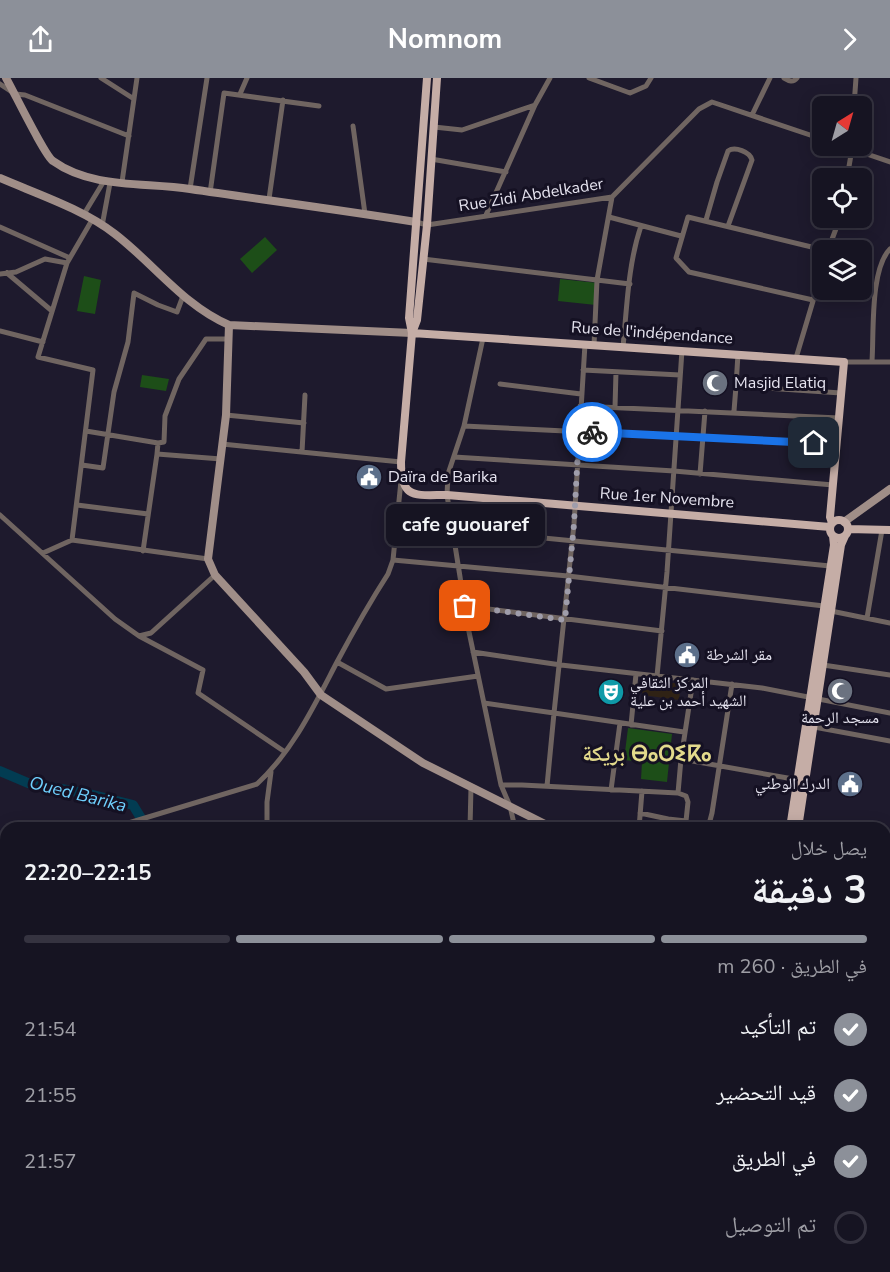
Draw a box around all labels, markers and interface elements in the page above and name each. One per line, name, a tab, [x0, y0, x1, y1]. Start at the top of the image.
text: Nomnom	[388, 21, 502, 58]
icon: share	[24, 23, 57, 56]
icon: forward	[833, 23, 866, 56]
north arrow	[812, 96, 872, 156]
map controls	[812, 96, 872, 300]
button: locate	[812, 168, 872, 228]
street label: Rue Zidi Abdelkader	[457, 173, 605, 217]
button: layers	[812, 240, 872, 300]
street label: Rue de l'indépendance	[570, 316, 734, 350]
mosque icon: Masjid Elatiq	[700, 368, 730, 398]
place label: Masjid Elatiq	[734, 372, 826, 394]
courier	[562, 402, 622, 462]
icon: bike	[576, 416, 609, 449]
pin	[788, 417, 839, 468]
icon: home	[797, 426, 830, 459]
public building icon: Daïra de Barika	[354, 462, 384, 492]
place label: Daïra de Barika	[388, 466, 497, 488]
street label: Rue 1er Novembre	[599, 482, 735, 514]
callout: cafe guouaref	[386, 504, 544, 546]
text: cafe guouaref	[402, 511, 529, 538]
pin	[439, 580, 490, 631]
icon: bag	[448, 589, 481, 622]
public building icon: مقر الشرطة	[672, 640, 702, 670]
place label: مقر الشرطة	[706, 644, 772, 666]
place label: المركز الثقافي الشهيد أحمد بن علية	[630, 672, 747, 712]
mosque icon: مسجد الرحمة	[825, 676, 855, 706]
theatre icon: المركز الثقافي الشهيد أحمد بن علية	[596, 677, 626, 707]
place label: مسجد الرحمة	[801, 707, 879, 729]
district label: بريكة ⴱⴰⵔⵉⴽⴰ	[582, 739, 712, 769]
public building icon: الدرك الوطني	[835, 769, 865, 799]
water label: Oued Barika	[27, 770, 129, 818]
place label: الدرك الوطني	[755, 773, 830, 796]
text: يصل خلال	[791, 835, 867, 862]
text: 22:15–22:20	[24, 858, 152, 888]
text: 3 دقيقة	[751, 864, 867, 917]
text: في الطريق · 260 m	[717, 953, 867, 980]
text: تم التأكيد	[740, 1012, 816, 1042]
icon: check	[834, 1013, 867, 1046]
text: 21:54	[24, 1016, 77, 1043]
text: قيد التحضير	[716, 1078, 816, 1108]
icon: check	[834, 1079, 867, 1112]
text: 21:55	[24, 1082, 77, 1109]
text: في الطريق	[732, 1144, 816, 1174]
icon: check	[834, 1145, 867, 1178]
text: 21:57	[24, 1148, 77, 1175]
text: تم التوصيل	[725, 1210, 816, 1240]

